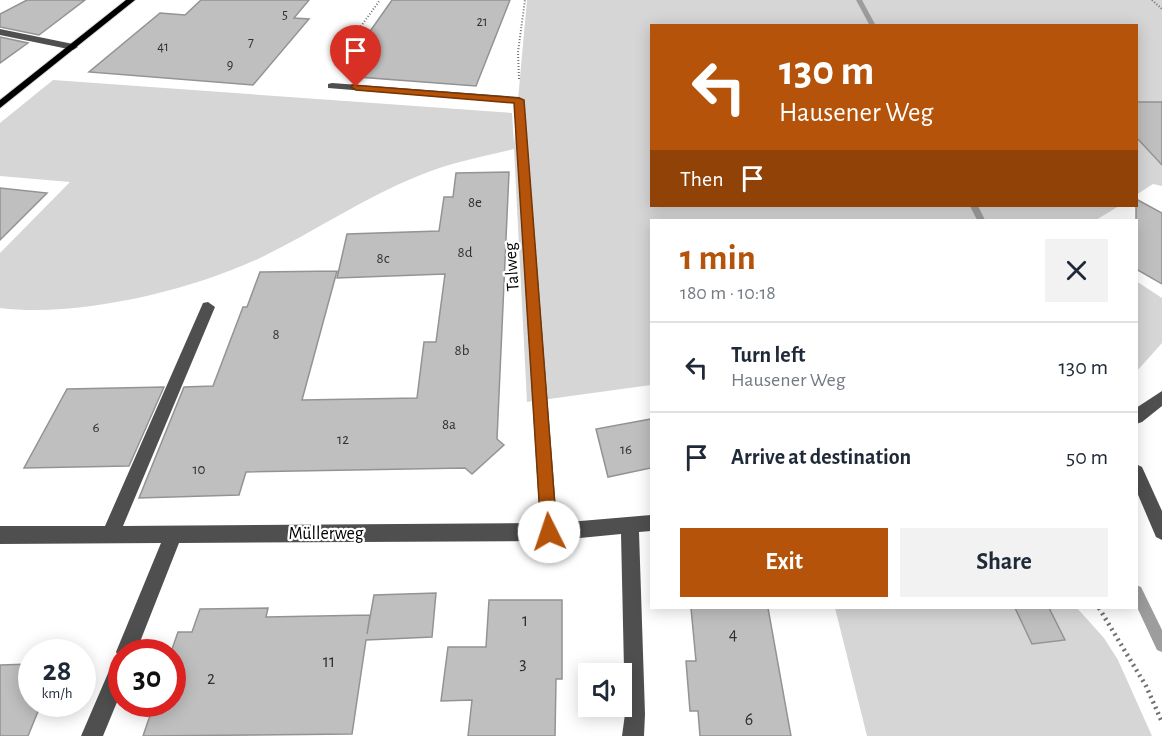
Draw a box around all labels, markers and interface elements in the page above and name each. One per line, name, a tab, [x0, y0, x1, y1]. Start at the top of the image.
house number: 5	[282, 8, 288, 22]
house number: 21	[476, 15, 488, 29]
pin	[330, 25, 381, 87]
icon: arrive	[339, 34, 372, 67]
house number: 7	[248, 35, 254, 49]
house number: 41	[157, 40, 169, 54]
icon: left	[680, 48, 758, 126]
text: 130 m	[779, 50, 874, 92]
house number: 9	[227, 58, 233, 72]
text: Hausener Weg	[779, 99, 933, 126]
icon: arrive	[736, 162, 769, 195]
text: Then	[680, 168, 724, 190]
house number: 8e	[468, 195, 482, 210]
button: close	[1045, 239, 1108, 302]
text: 1 min	[680, 240, 756, 276]
street label: Talweg	[501, 242, 523, 292]
house number: 8d	[458, 245, 473, 260]
house number: 8c	[377, 251, 390, 266]
text: 180 m · 10:18	[680, 283, 776, 303]
house number: 8	[272, 327, 280, 342]
house number: 8b	[455, 343, 470, 358]
text: Turn left	[731, 344, 805, 366]
icon: left	[680, 351, 713, 384]
text: 130 m	[1059, 356, 1108, 378]
text: Hausener Weg	[731, 370, 845, 390]
house number: 8a	[442, 417, 456, 432]
house number: 6	[92, 420, 100, 435]
house number: 12	[337, 432, 349, 447]
icon: arrive	[680, 441, 713, 474]
house number: 16	[620, 442, 632, 457]
text: Arrive at destination	[731, 446, 911, 468]
text: 50 m	[1066, 446, 1108, 468]
house number: 10	[192, 462, 206, 477]
position arrow	[517, 500, 581, 564]
street label: Müllerweg	[288, 525, 364, 543]
button: Exit	[680, 528, 888, 597]
button: Share	[900, 528, 1108, 597]
house number: 1	[522, 612, 528, 630]
house number: 4	[729, 626, 738, 644]
speed limit sign: 30	[108, 639, 186, 717]
house number: 11	[323, 653, 335, 671]
house number: 3	[519, 655, 527, 673]
text: 28	[43, 656, 71, 686]
map controls	[578, 663, 632, 717]
button: sound	[578, 663, 632, 717]
house number: 2	[207, 670, 215, 688]
text: km/h	[42, 686, 72, 701]
house number: 6	[745, 711, 753, 729]

